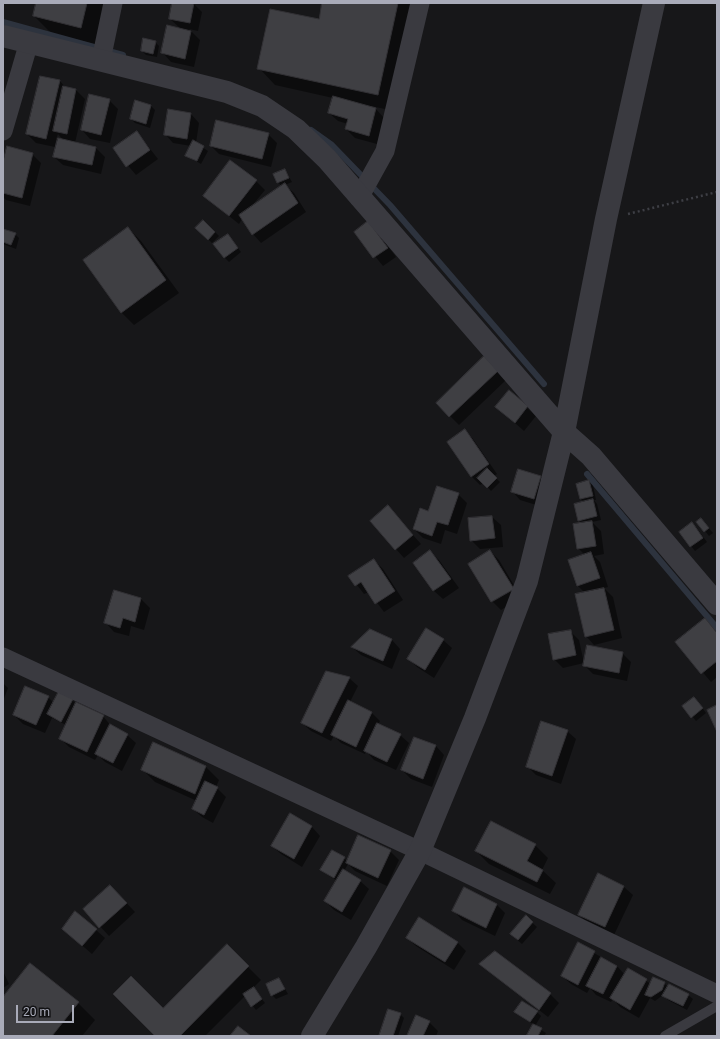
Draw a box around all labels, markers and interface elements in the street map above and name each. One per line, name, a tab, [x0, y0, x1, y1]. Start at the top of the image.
scale bar	[18, 997, 76, 1023]
text: 20 m	[23, 1005, 50, 1019]

